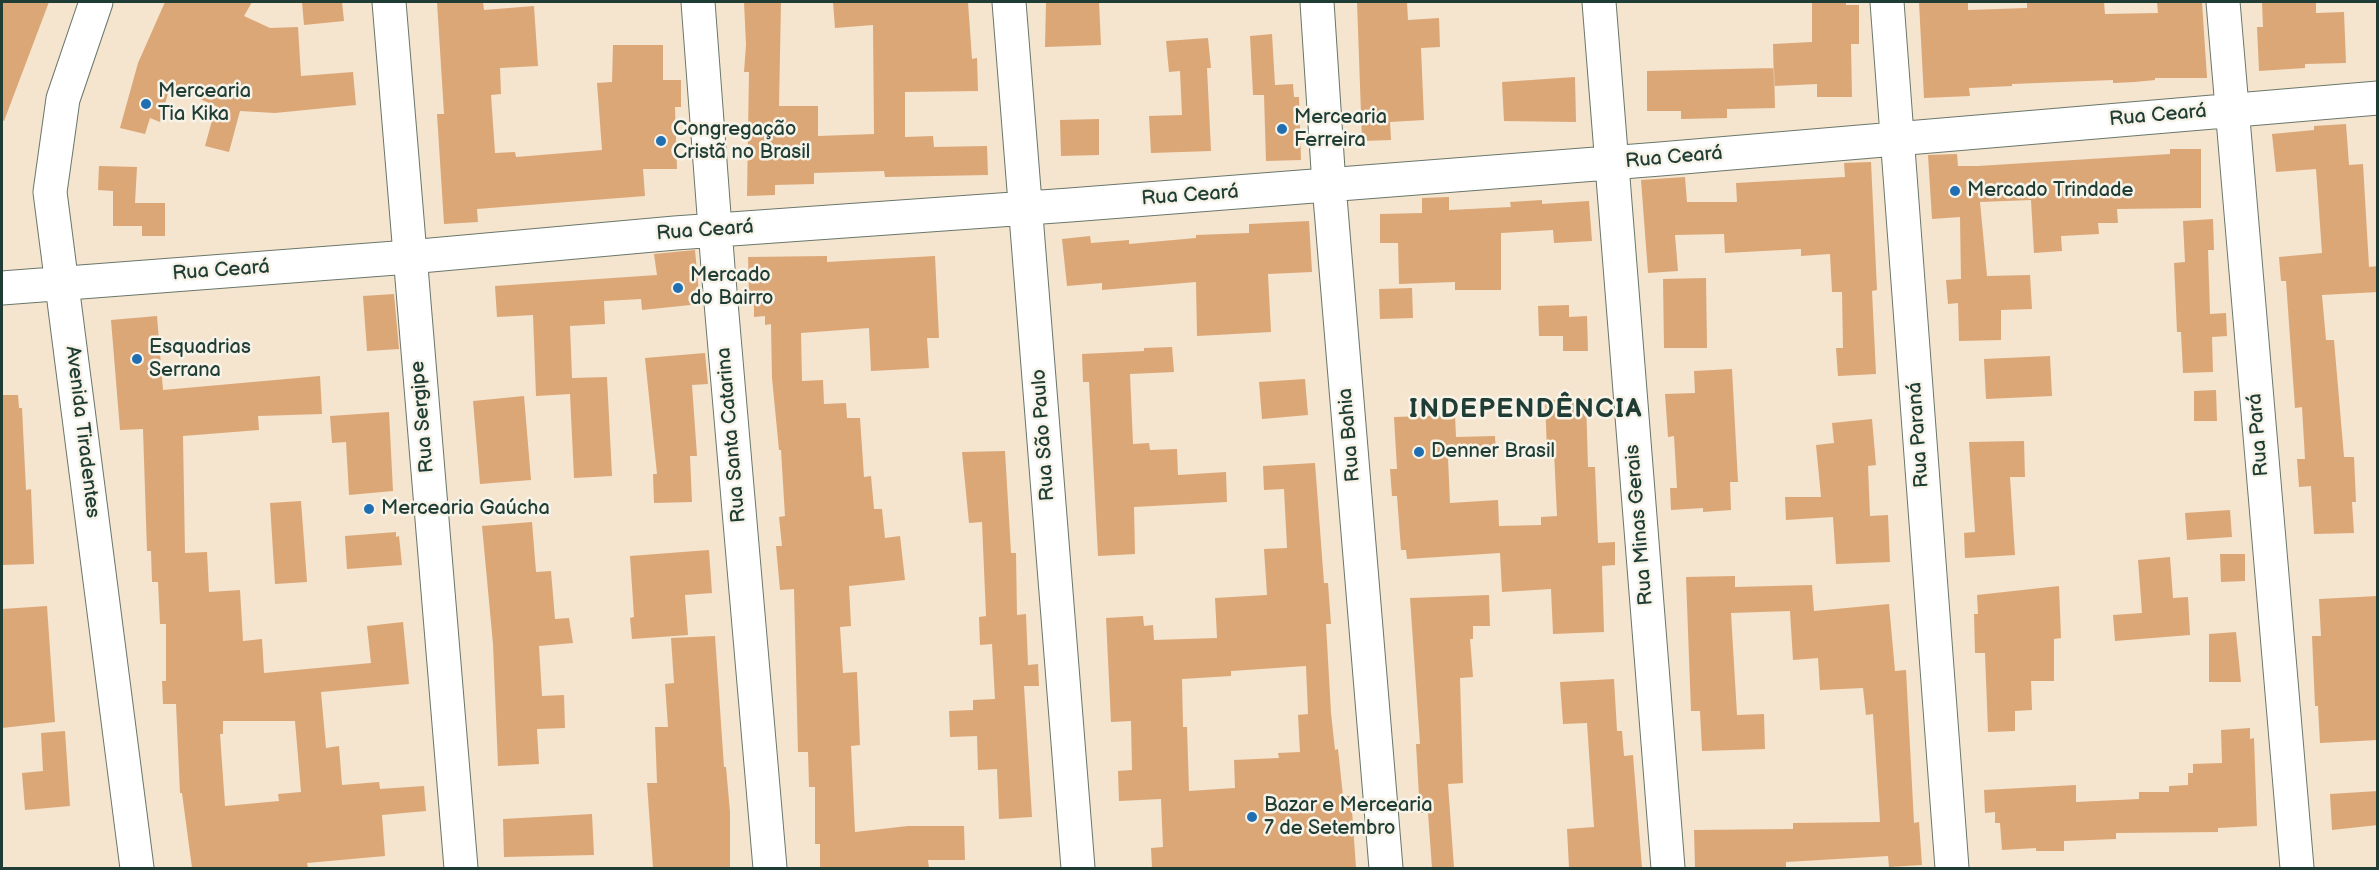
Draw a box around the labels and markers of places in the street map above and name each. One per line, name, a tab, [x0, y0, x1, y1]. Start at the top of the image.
place label: Mercearia Tia Kika	[158, 80, 251, 127]
marker: Mercearia Tia Kika	[139, 97, 153, 111]
place label: Mercearia Ferreira	[1294, 106, 1387, 153]
place label: Congregação Cristã no Brasil	[673, 118, 810, 165]
marker: Mercearia Ferreira	[1275, 122, 1289, 136]
marker: Congregação Cristã no Brasil	[654, 134, 668, 148]
place label: Mercado Trindade	[1967, 179, 2133, 203]
marker: Mercado Trindade	[1948, 184, 1962, 198]
place label: Mercado do Bairro	[690, 264, 773, 311]
marker: Mercado do Bairro	[671, 281, 685, 295]
place label: Esquadrias Serrana	[149, 336, 251, 383]
marker: Esquadrias Serrana	[130, 352, 144, 366]
place label: Denner Brasil	[1431, 440, 1555, 464]
marker: Denner Brasil	[1412, 445, 1426, 459]
place label: Mercearia Gaúcha	[381, 497, 550, 521]
marker: Mercearia Gaúcha	[362, 502, 376, 516]
place label: Bazar e Mercearia 7 de Setembro	[1264, 794, 1433, 841]
marker: Bazar e Mercearia 7 de Setembro	[1245, 810, 1259, 824]

